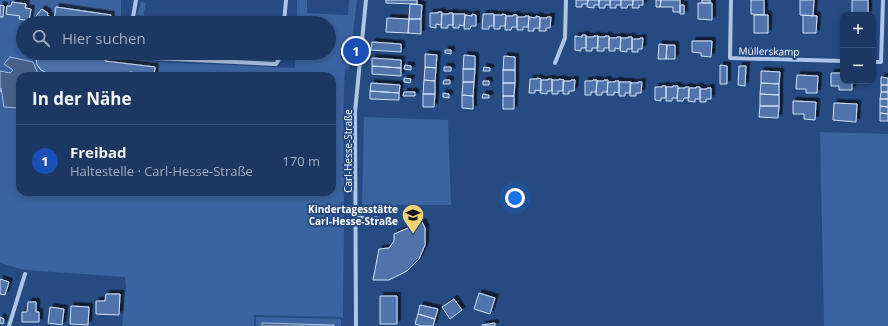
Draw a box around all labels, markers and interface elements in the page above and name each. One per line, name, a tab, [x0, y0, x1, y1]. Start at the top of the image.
map controls	[840, 12, 876, 84]
button: +	[840, 12, 876, 48]
search box	[16, 16, 336, 60]
icon: search	[30, 27, 52, 49]
text: Hier suchen	[62, 28, 146, 48]
pin: 1	[343, 36, 369, 66]
street label: Müllerskamp	[738, 43, 800, 59]
button: −	[840, 48, 876, 84]
text: In der Nähe	[32, 87, 131, 110]
street label: Carl-Hesse-Straße	[341, 109, 355, 193]
text: Freibad	[70, 142, 127, 162]
text: 1	[41, 152, 49, 170]
text: 170 m	[282, 152, 320, 170]
text: Haltestelle · Carl-Hesse-Straße	[70, 162, 253, 180]
your location	[505, 188, 525, 208]
place label: Kindertagesstätte Carl-Hesse-Straße	[308, 202, 398, 228]
school or university icon: Kindertagesstätte Carl-Hesse-Straße	[400, 202, 426, 235]

